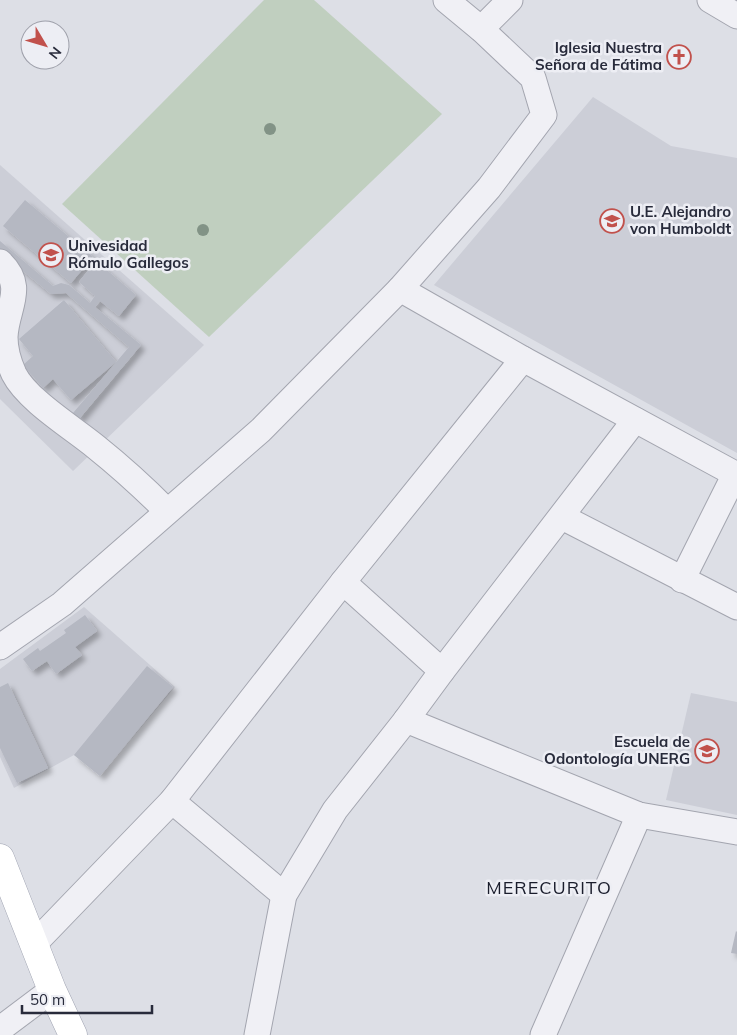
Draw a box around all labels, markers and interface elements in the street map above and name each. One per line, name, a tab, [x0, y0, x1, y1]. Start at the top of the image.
north arrow	[20, 20, 70, 70]
place label: Iglesia Nuestra Señora de Fátima	[535, 38, 662, 74]
text: N	[45, 43, 66, 63]
church icon: Iglesia Nuestra Señora de Fátima	[666, 44, 692, 70]
place label: U.E. Alejandro von Humboldt	[629, 202, 731, 238]
school or university icon: U.E. Alejandro von Humboldt	[599, 208, 625, 234]
place label: Univesidad Rómulo Gallegos	[68, 236, 189, 272]
school or university icon: Univesidad Rómulo Gallegos	[38, 242, 64, 268]
place label: Escuela de Odontología UNERG	[544, 732, 690, 768]
school or university icon: Escuela de Odontología UNERG	[694, 738, 720, 764]
district label: MERECURITO	[486, 876, 612, 899]
scale bar	[22, 982, 152, 1014]
text: 50 m	[30, 990, 65, 1009]

